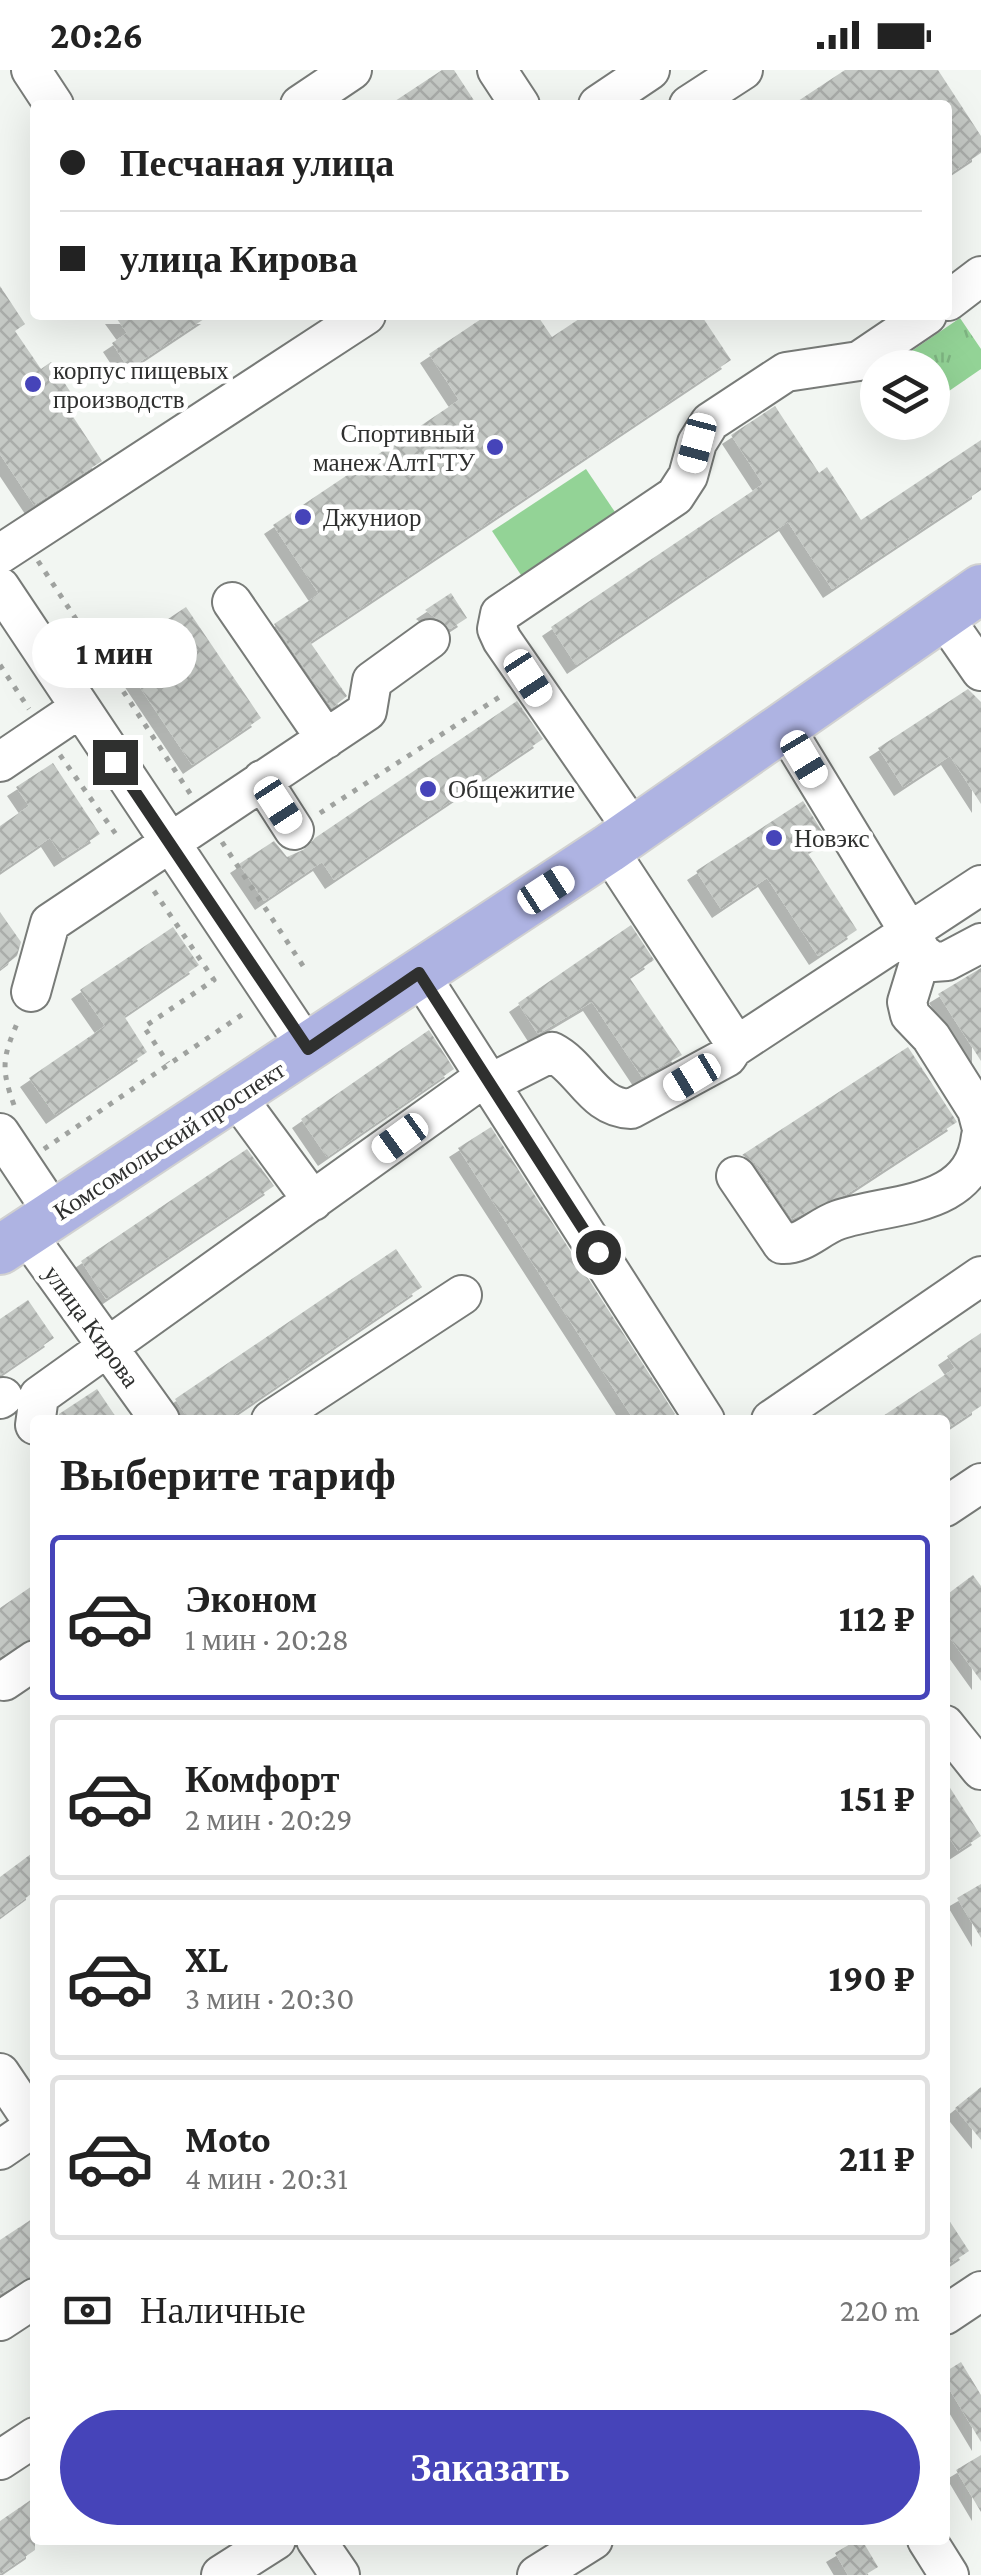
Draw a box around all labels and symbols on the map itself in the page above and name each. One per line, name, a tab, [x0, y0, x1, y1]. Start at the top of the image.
place label: корпус пищевых производств	[53, 357, 229, 413]
marker: корпус пищевых производств	[22, 373, 44, 395]
car	[675, 410, 719, 476]
place label: Спортивный манеж АлтГТУ	[313, 420, 475, 476]
marker: Спортивный манеж АлтГТУ	[484, 436, 506, 458]
place label: Джуниор	[323, 504, 422, 531]
marker: Джуниор	[292, 506, 314, 528]
callout: 1 мин	[32, 617, 198, 687]
car	[499, 645, 557, 711]
car	[776, 726, 832, 792]
route end	[93, 740, 138, 785]
car	[249, 772, 307, 838]
place label: Общежитие	[448, 776, 575, 803]
marker: Общежитие	[417, 778, 439, 800]
place label: Новэкс	[794, 825, 870, 852]
marker: Новэкс	[763, 827, 785, 849]
car	[513, 861, 579, 919]
car	[659, 1049, 725, 1105]
street label: Комсомольский проспект	[49, 1055, 290, 1225]
car	[367, 1108, 433, 1168]
route start	[576, 1230, 621, 1275]
street label: улица Кирова	[38, 1260, 145, 1392]

